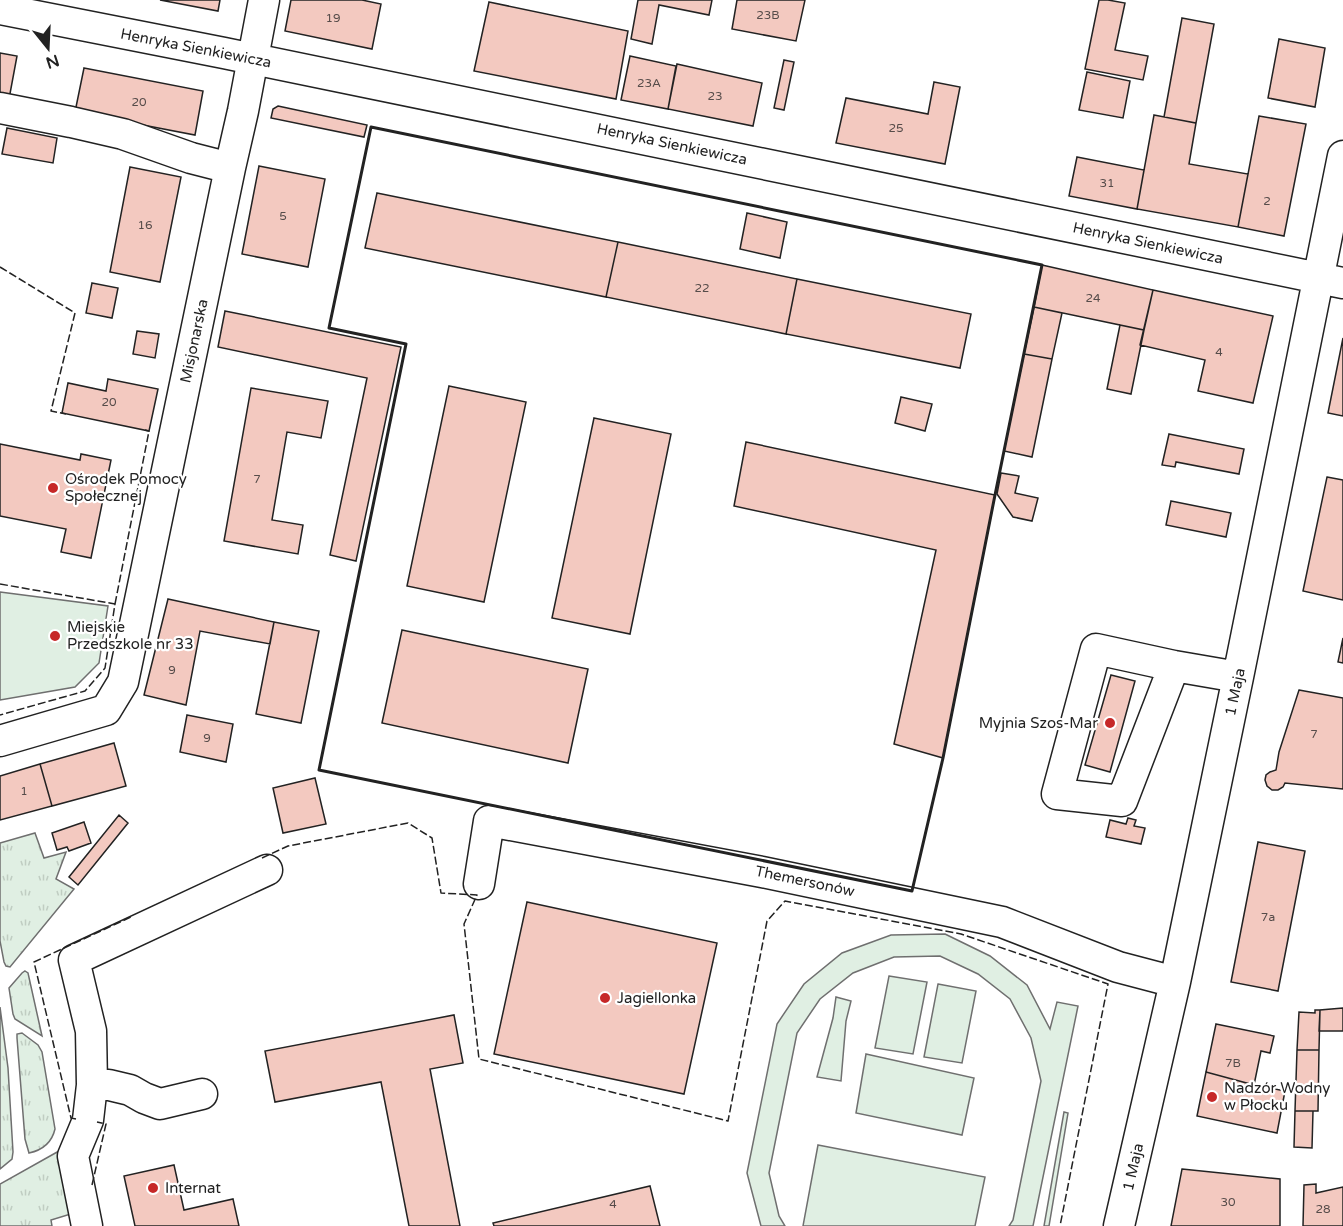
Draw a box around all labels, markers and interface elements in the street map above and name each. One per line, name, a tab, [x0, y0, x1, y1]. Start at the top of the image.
house number: 23B	[756, 8, 780, 22]
house number: 19	[325, 11, 341, 25]
north arrow	[18, 18, 78, 78]
street label: Henryka Sienkiewicza	[119, 25, 273, 71]
text: N	[43, 50, 62, 73]
house number: 23A	[637, 76, 661, 90]
house number: 23	[707, 89, 723, 103]
house number: 20	[131, 95, 147, 109]
street label: Henryka Sienkiewicza	[595, 119, 749, 169]
house number: 25	[888, 121, 904, 135]
house number: 31	[1099, 176, 1115, 190]
house number: 2	[1263, 194, 1271, 208]
house number: 5	[279, 209, 287, 223]
house number: 16	[137, 218, 153, 232]
street label: Henryka Sienkiewicza	[1071, 218, 1225, 268]
house number: 22	[694, 281, 710, 295]
house number: 24	[1085, 291, 1101, 305]
street label: Misjonarska	[176, 297, 212, 385]
house number: 4	[1215, 345, 1223, 359]
house number: 20	[101, 395, 117, 409]
place label: Ośrodek Pomocy Społecznej	[65, 470, 187, 505]
house number: 7	[253, 472, 261, 486]
marker: Ośrodek Pomocy Społecznej	[46, 481, 60, 495]
place label: Miejskie Przedszkole nr 33	[67, 618, 194, 653]
marker: Miejskie Przedszkole nr 33	[48, 629, 62, 643]
house number: 9	[168, 663, 176, 677]
street label: 1 Maja	[1221, 666, 1249, 718]
place label: Myjnia Szos-Mar	[979, 714, 1098, 732]
marker: Myjnia Szos-Mar	[1103, 716, 1117, 730]
house number: 7	[1310, 727, 1318, 741]
house number: 9	[203, 731, 211, 745]
house number: 1	[20, 784, 28, 798]
street label: Themersonów	[754, 862, 856, 900]
house number: 7a	[1261, 910, 1275, 924]
place label: Jagiellonka	[617, 989, 696, 1007]
marker: Jagiellonka	[598, 991, 612, 1005]
house number: 7B	[1225, 1056, 1241, 1070]
place label: Nadzór Wodny w Płocku	[1224, 1079, 1330, 1114]
marker: Nadzór Wodny w Płocku	[1205, 1090, 1219, 1104]
street label: 1 Maja	[1119, 1141, 1147, 1193]
place label: Internat	[165, 1179, 221, 1197]
marker: Internat	[146, 1181, 160, 1195]
house number: 30	[1220, 1195, 1236, 1209]
house number: 4	[609, 1197, 617, 1211]
house number: 28	[1315, 1202, 1331, 1216]

